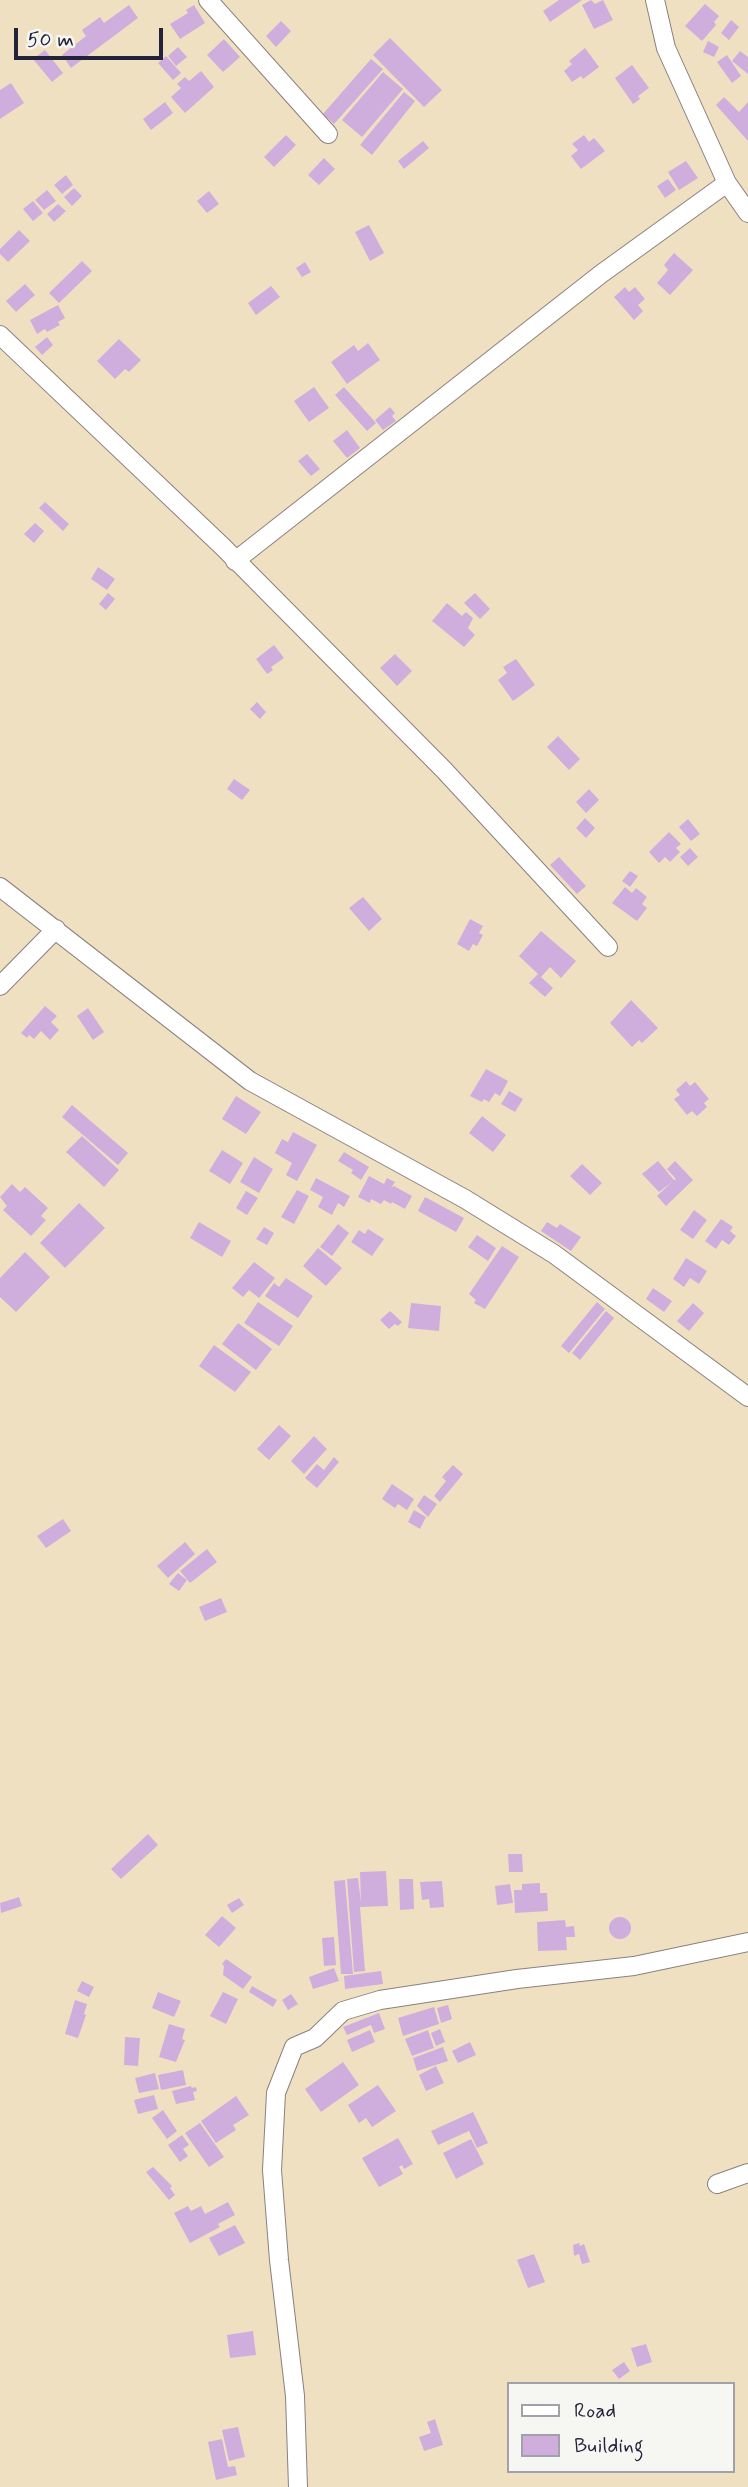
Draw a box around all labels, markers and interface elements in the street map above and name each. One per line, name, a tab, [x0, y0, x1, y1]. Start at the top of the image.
scale bar	[18, 14, 166, 58]
text: 50 m	[27, 26, 74, 54]
legend	[506, 2382, 734, 2473]
text: Road	[574, 2397, 616, 2425]
text: Building	[574, 2432, 644, 2460]

